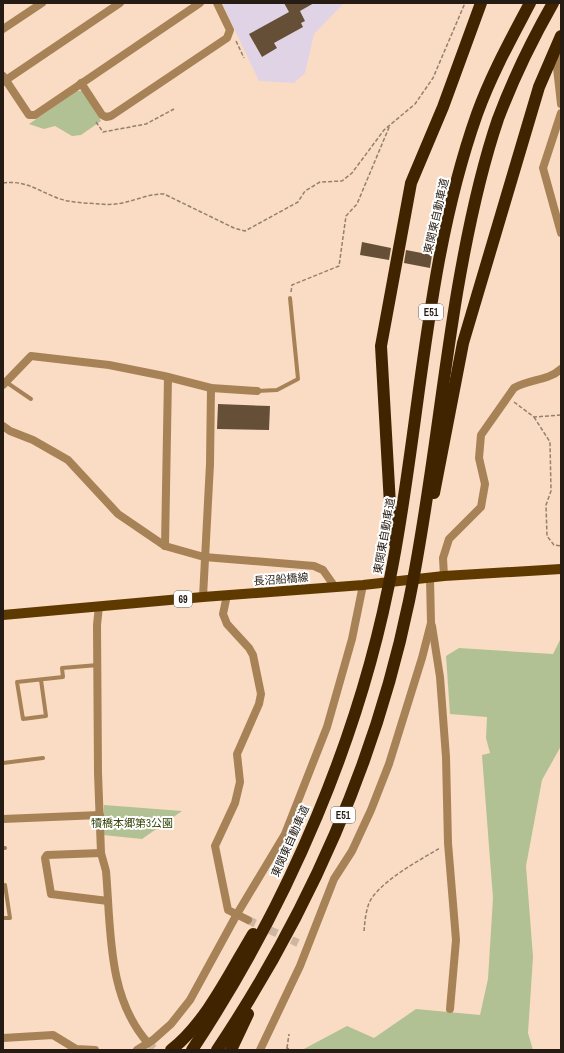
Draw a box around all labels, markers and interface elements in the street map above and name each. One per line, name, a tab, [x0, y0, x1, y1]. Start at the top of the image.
street label: 東関東自動車道	[421, 177, 451, 255]
road number: E51	[419, 304, 443, 320]
street label: 東関東自動車道	[370, 497, 398, 575]
street label: 長沼船橋線	[253, 570, 309, 588]
road number: 69	[174, 591, 192, 607]
street label: 東関東自動車道	[268, 803, 312, 879]
road number: E51	[331, 807, 355, 823]
park label: 犢橋本郷第3公園	[91, 816, 173, 830]

